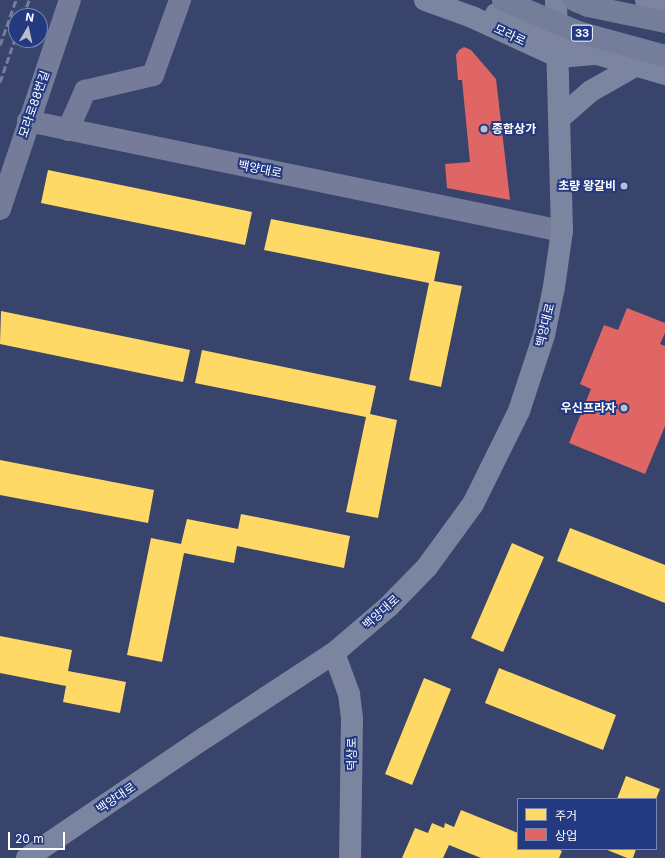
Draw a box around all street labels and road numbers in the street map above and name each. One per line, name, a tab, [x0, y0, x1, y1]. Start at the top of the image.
street label: 모라로	[492, 21, 528, 49]
road number: 33	[570, 24, 594, 42]
street label: 모라로88번길	[16, 69, 52, 139]
street label: 백양대로	[237, 157, 283, 181]
street label: 백양대로	[533, 302, 557, 348]
street label: 백양대로	[360, 592, 402, 632]
street label: 덕상로	[345, 737, 359, 771]
street label: 백양대로	[94, 780, 138, 816]

